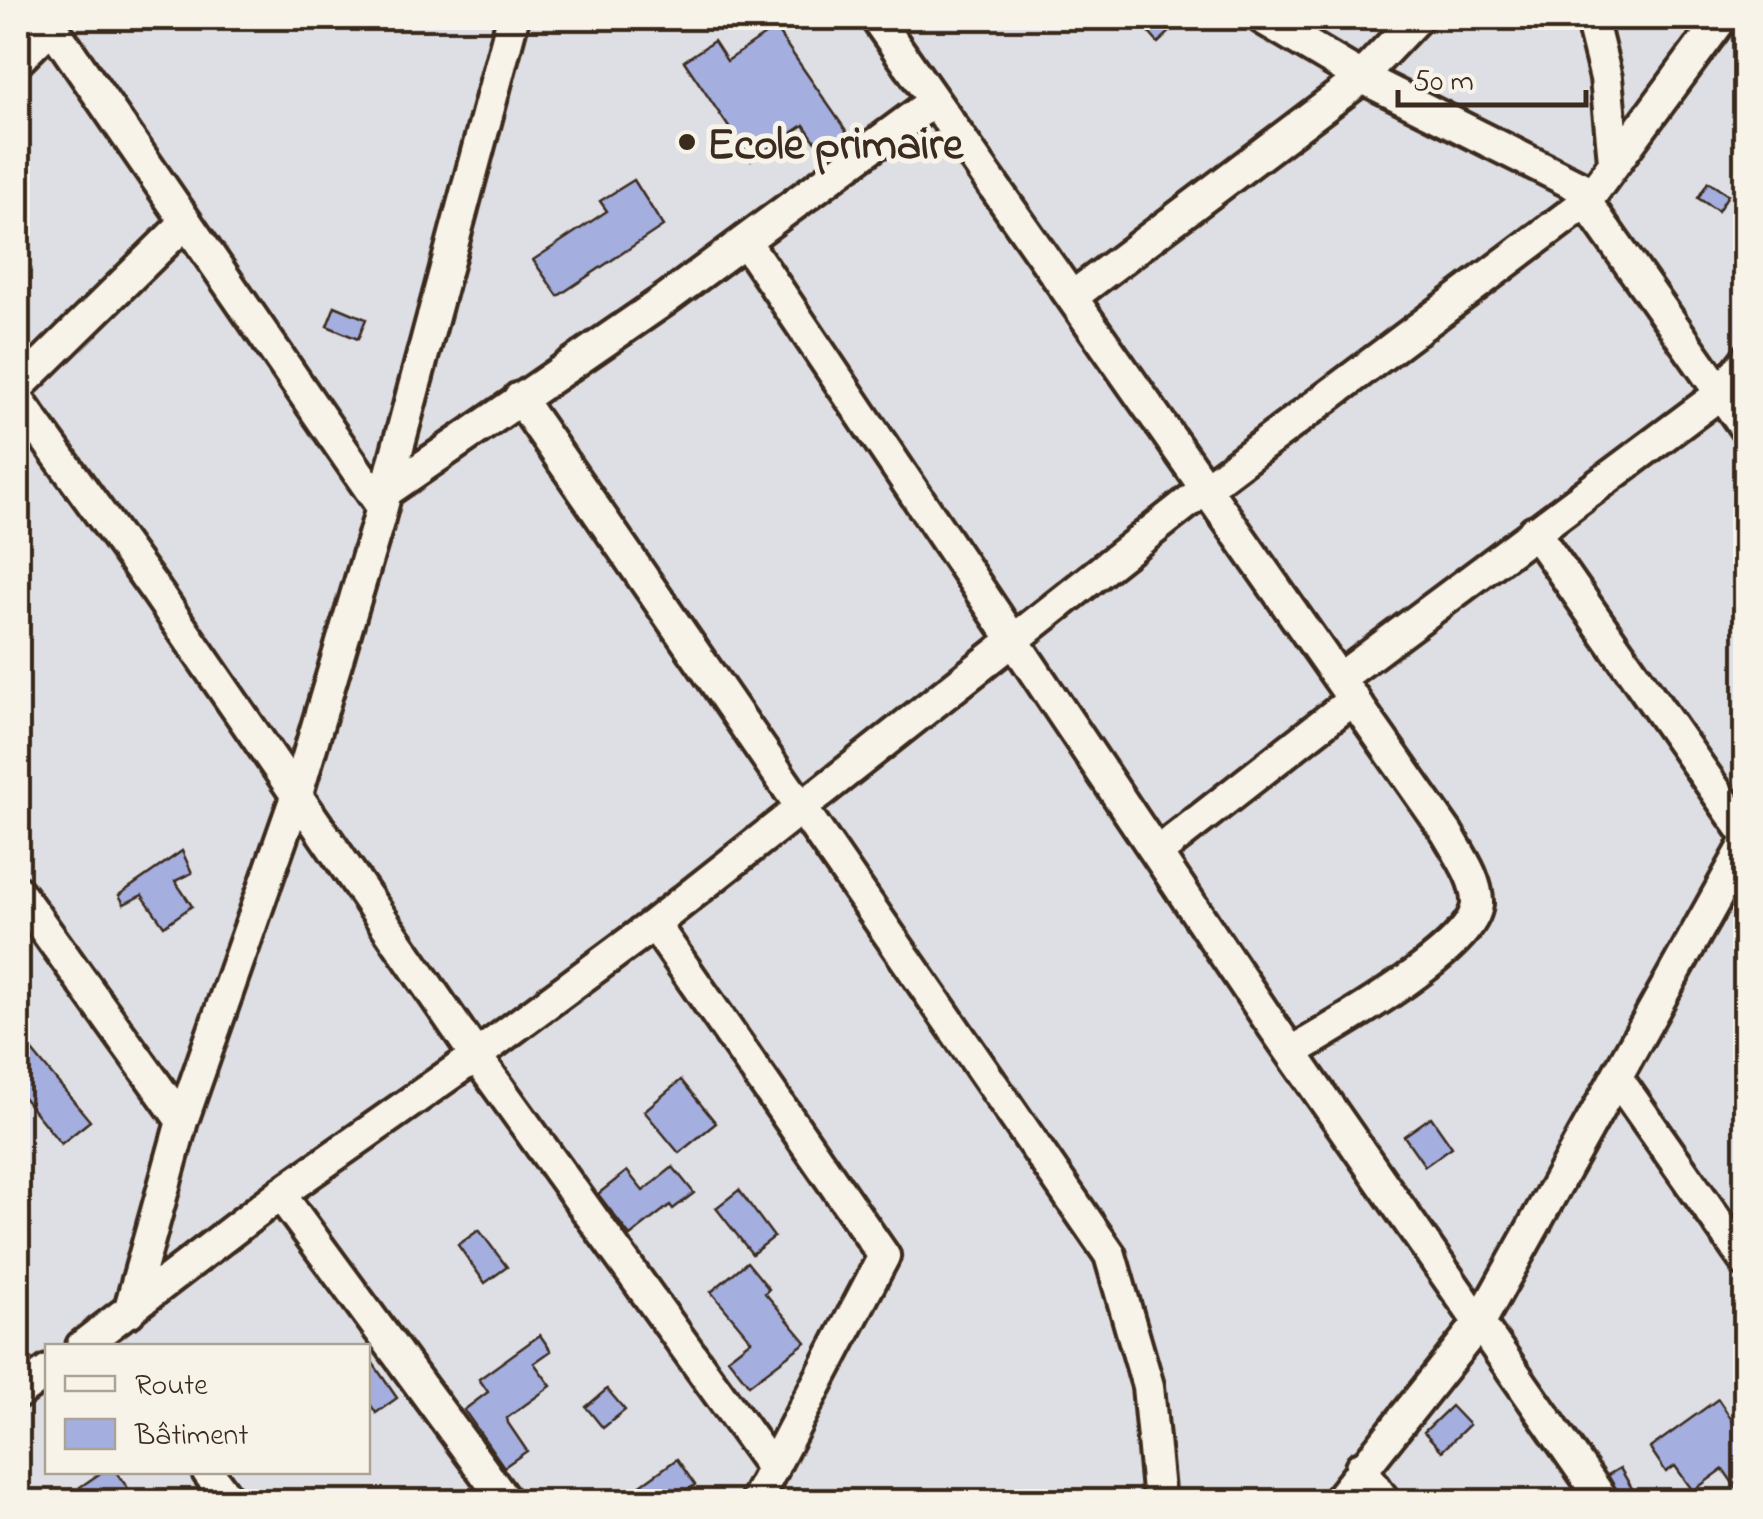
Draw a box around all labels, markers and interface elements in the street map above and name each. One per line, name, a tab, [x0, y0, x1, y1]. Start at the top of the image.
scale bar	[1398, 45, 1586, 107]
text: 50 m	[1413, 61, 1474, 105]
place label: Ecole primaire	[707, 114, 965, 180]
marker: Ecole primaire	[676, 131, 698, 153]
legend	[45, 1344, 370, 1474]
text: Route	[135, 1365, 208, 1409]
text: Bâtiment	[134, 1415, 248, 1459]

